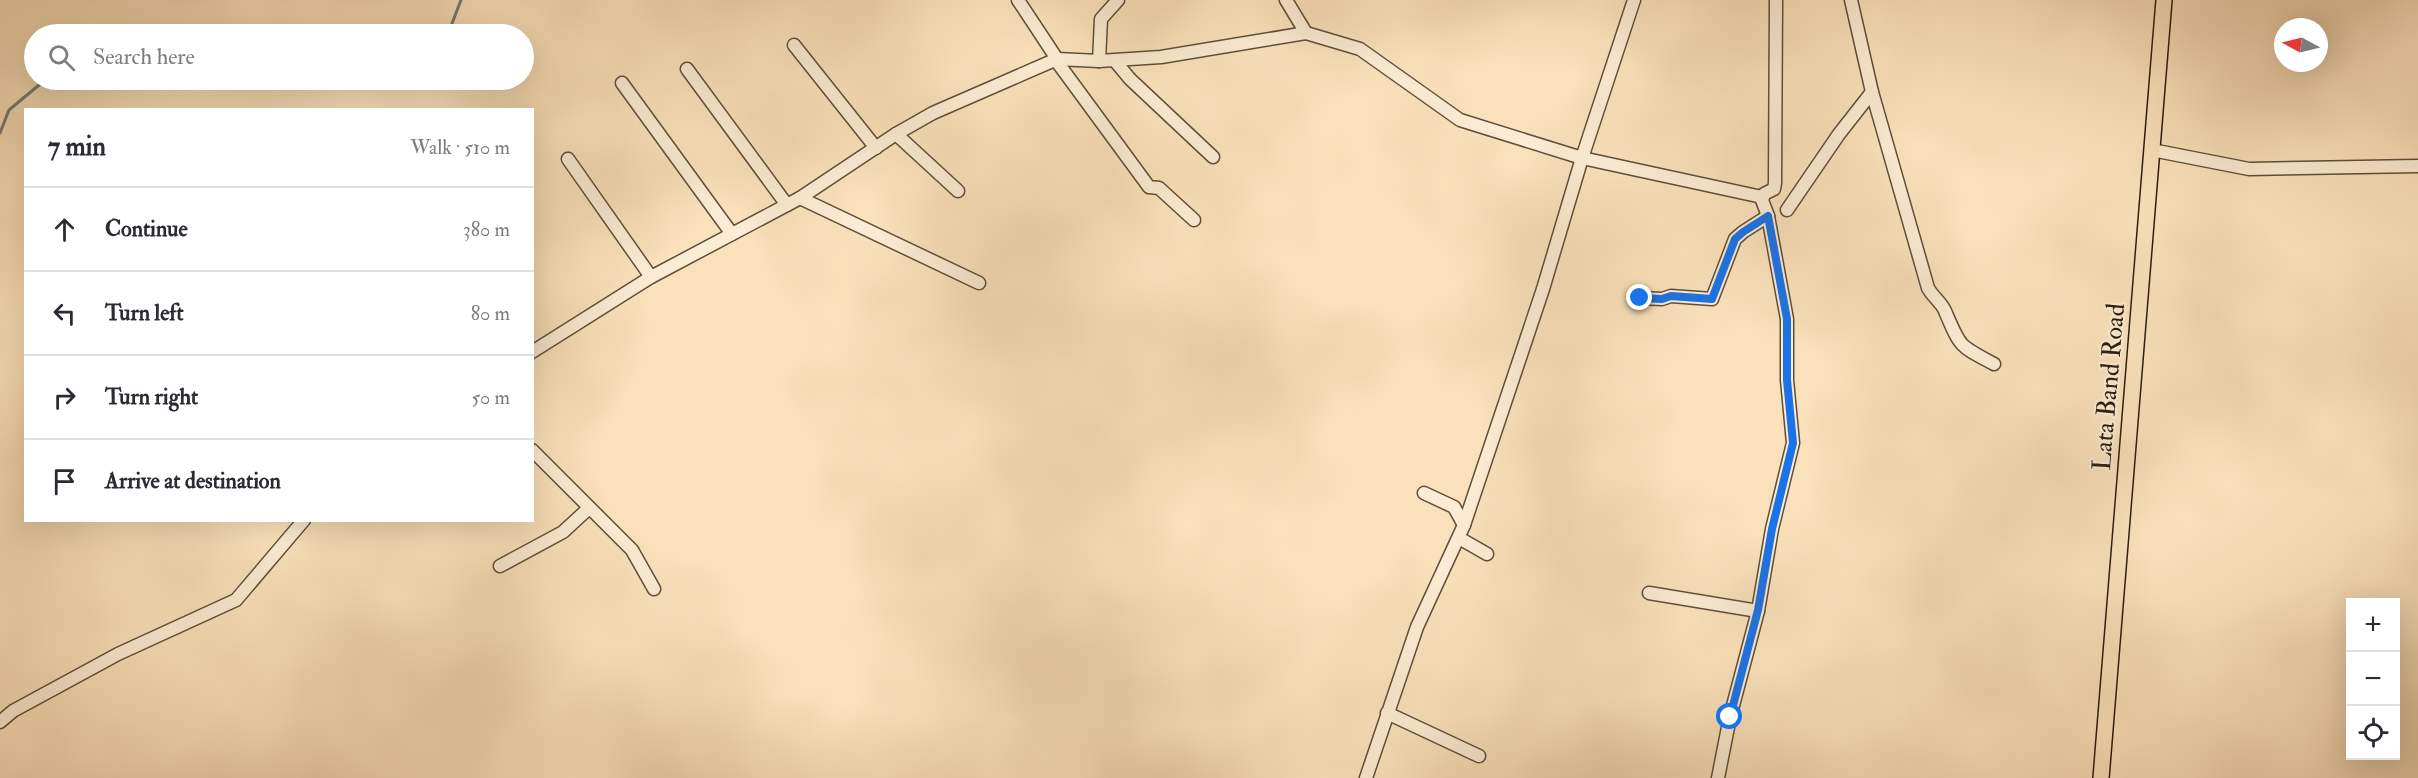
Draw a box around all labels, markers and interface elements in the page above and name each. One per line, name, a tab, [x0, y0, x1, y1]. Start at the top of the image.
north arrow	[2274, 18, 2328, 72]
search box	[24, 24, 534, 90]
icon: search	[45, 41, 78, 74]
text: Search here	[93, 43, 195, 71]
text: 7 min	[48, 131, 106, 163]
text: Walk · 510 m	[410, 135, 510, 160]
icon: ahead	[48, 213, 81, 246]
text: Continue	[105, 215, 188, 243]
text: 380 m	[463, 217, 510, 242]
route end	[1626, 284, 1652, 310]
icon: left	[48, 297, 81, 330]
text: Turn left	[105, 299, 184, 327]
text: 80 m	[471, 301, 510, 326]
street label: Lata Band Road	[2086, 302, 2132, 472]
icon: right	[48, 381, 81, 414]
text: Turn right	[105, 383, 198, 411]
text: 50 m	[471, 385, 510, 410]
icon: arrive	[48, 465, 81, 498]
text: Arrive at destination	[105, 467, 281, 495]
map controls	[2346, 598, 2400, 760]
button: +	[2346, 598, 2400, 652]
button: −	[2346, 652, 2400, 706]
route start	[1716, 703, 1742, 729]
button: locate	[2346, 706, 2400, 760]

